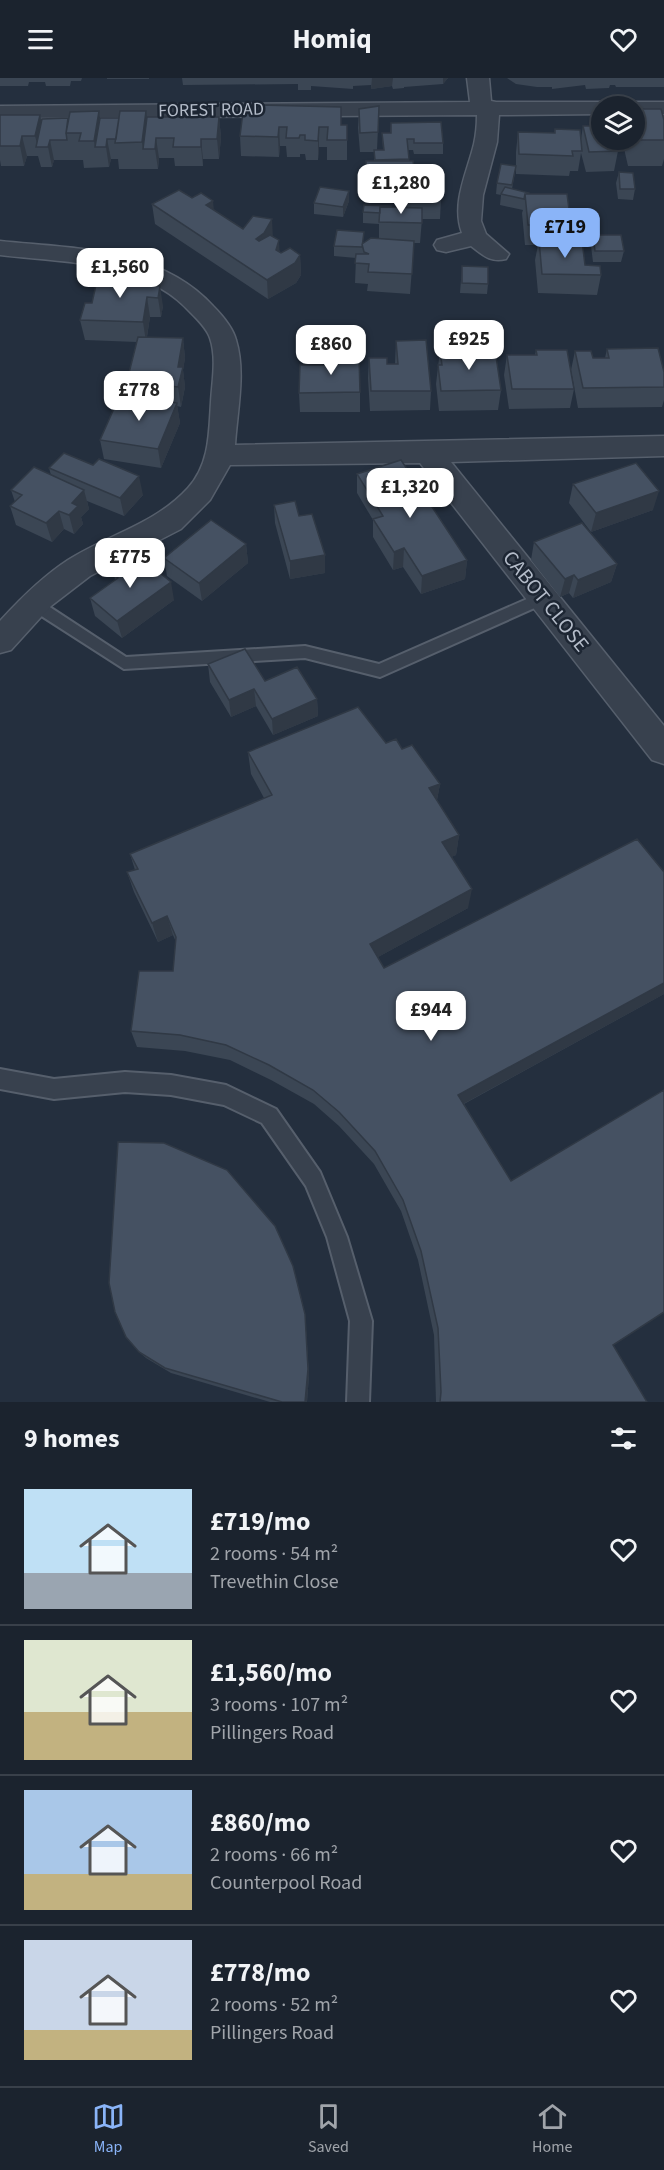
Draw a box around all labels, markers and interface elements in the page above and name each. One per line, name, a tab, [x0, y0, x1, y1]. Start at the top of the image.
text: Homiq	[292, 20, 372, 59]
icon: menu	[24, 23, 57, 56]
icon: heart	[607, 23, 640, 56]
map controls	[591, 96, 645, 150]
button: layers	[591, 96, 645, 150]
street label: FOREST ROAD	[158, 97, 264, 123]
pin: £1,280	[352, 164, 450, 215]
text: £1,280	[372, 169, 430, 197]
pin: £719	[529, 208, 601, 259]
text: £719	[544, 213, 586, 241]
pin: £1,560	[71, 248, 169, 299]
text: £1,560	[91, 253, 149, 281]
pin: £925	[433, 320, 505, 371]
pin: £860	[295, 325, 367, 376]
text: £925	[448, 325, 490, 353]
text: £860	[310, 330, 352, 358]
pin: £778	[103, 371, 175, 422]
text: £778	[118, 376, 160, 404]
pin: £1,320	[361, 468, 459, 519]
text: £1,320	[381, 473, 439, 501]
pin: £775	[94, 538, 166, 589]
text: £775	[109, 543, 151, 571]
street label: CABOT CLOSE	[496, 544, 596, 658]
pin: £944	[395, 991, 467, 1042]
text: £944	[410, 996, 452, 1024]
text: 9 homes	[24, 1420, 119, 1457]
icon: filters	[607, 1422, 640, 1455]
text: £719/mo	[210, 1503, 310, 1540]
icon: home	[72, 1513, 144, 1585]
icon: heart	[607, 1533, 640, 1566]
text: 2 rooms · 54 m²	[210, 1540, 338, 1568]
text: Trevethin Close	[210, 1568, 339, 1596]
text: £1,560/mo	[210, 1654, 332, 1691]
icon: home	[72, 1664, 144, 1736]
icon: heart	[607, 1684, 640, 1717]
text: 3 rooms · 107 m²	[210, 1691, 348, 1719]
text: Pillingers Road	[210, 1719, 334, 1747]
text: £860/mo	[210, 1804, 310, 1841]
icon: home	[72, 1814, 144, 1886]
icon: heart	[607, 1834, 640, 1867]
text: 2 rooms · 66 m²	[210, 1841, 338, 1869]
text: Counterpool Road	[210, 1869, 362, 1897]
text: £778/mo	[210, 1954, 310, 1991]
icon: home	[72, 1964, 144, 2036]
icon: heart	[607, 1984, 640, 2017]
text: 2 rooms · 52 m²	[210, 1991, 338, 2019]
text: Pillingers Road	[210, 2019, 334, 2047]
tab: Map	[92, 2100, 125, 2158]
tab: Saved	[308, 2100, 349, 2158]
tab: Home	[532, 2100, 572, 2158]

